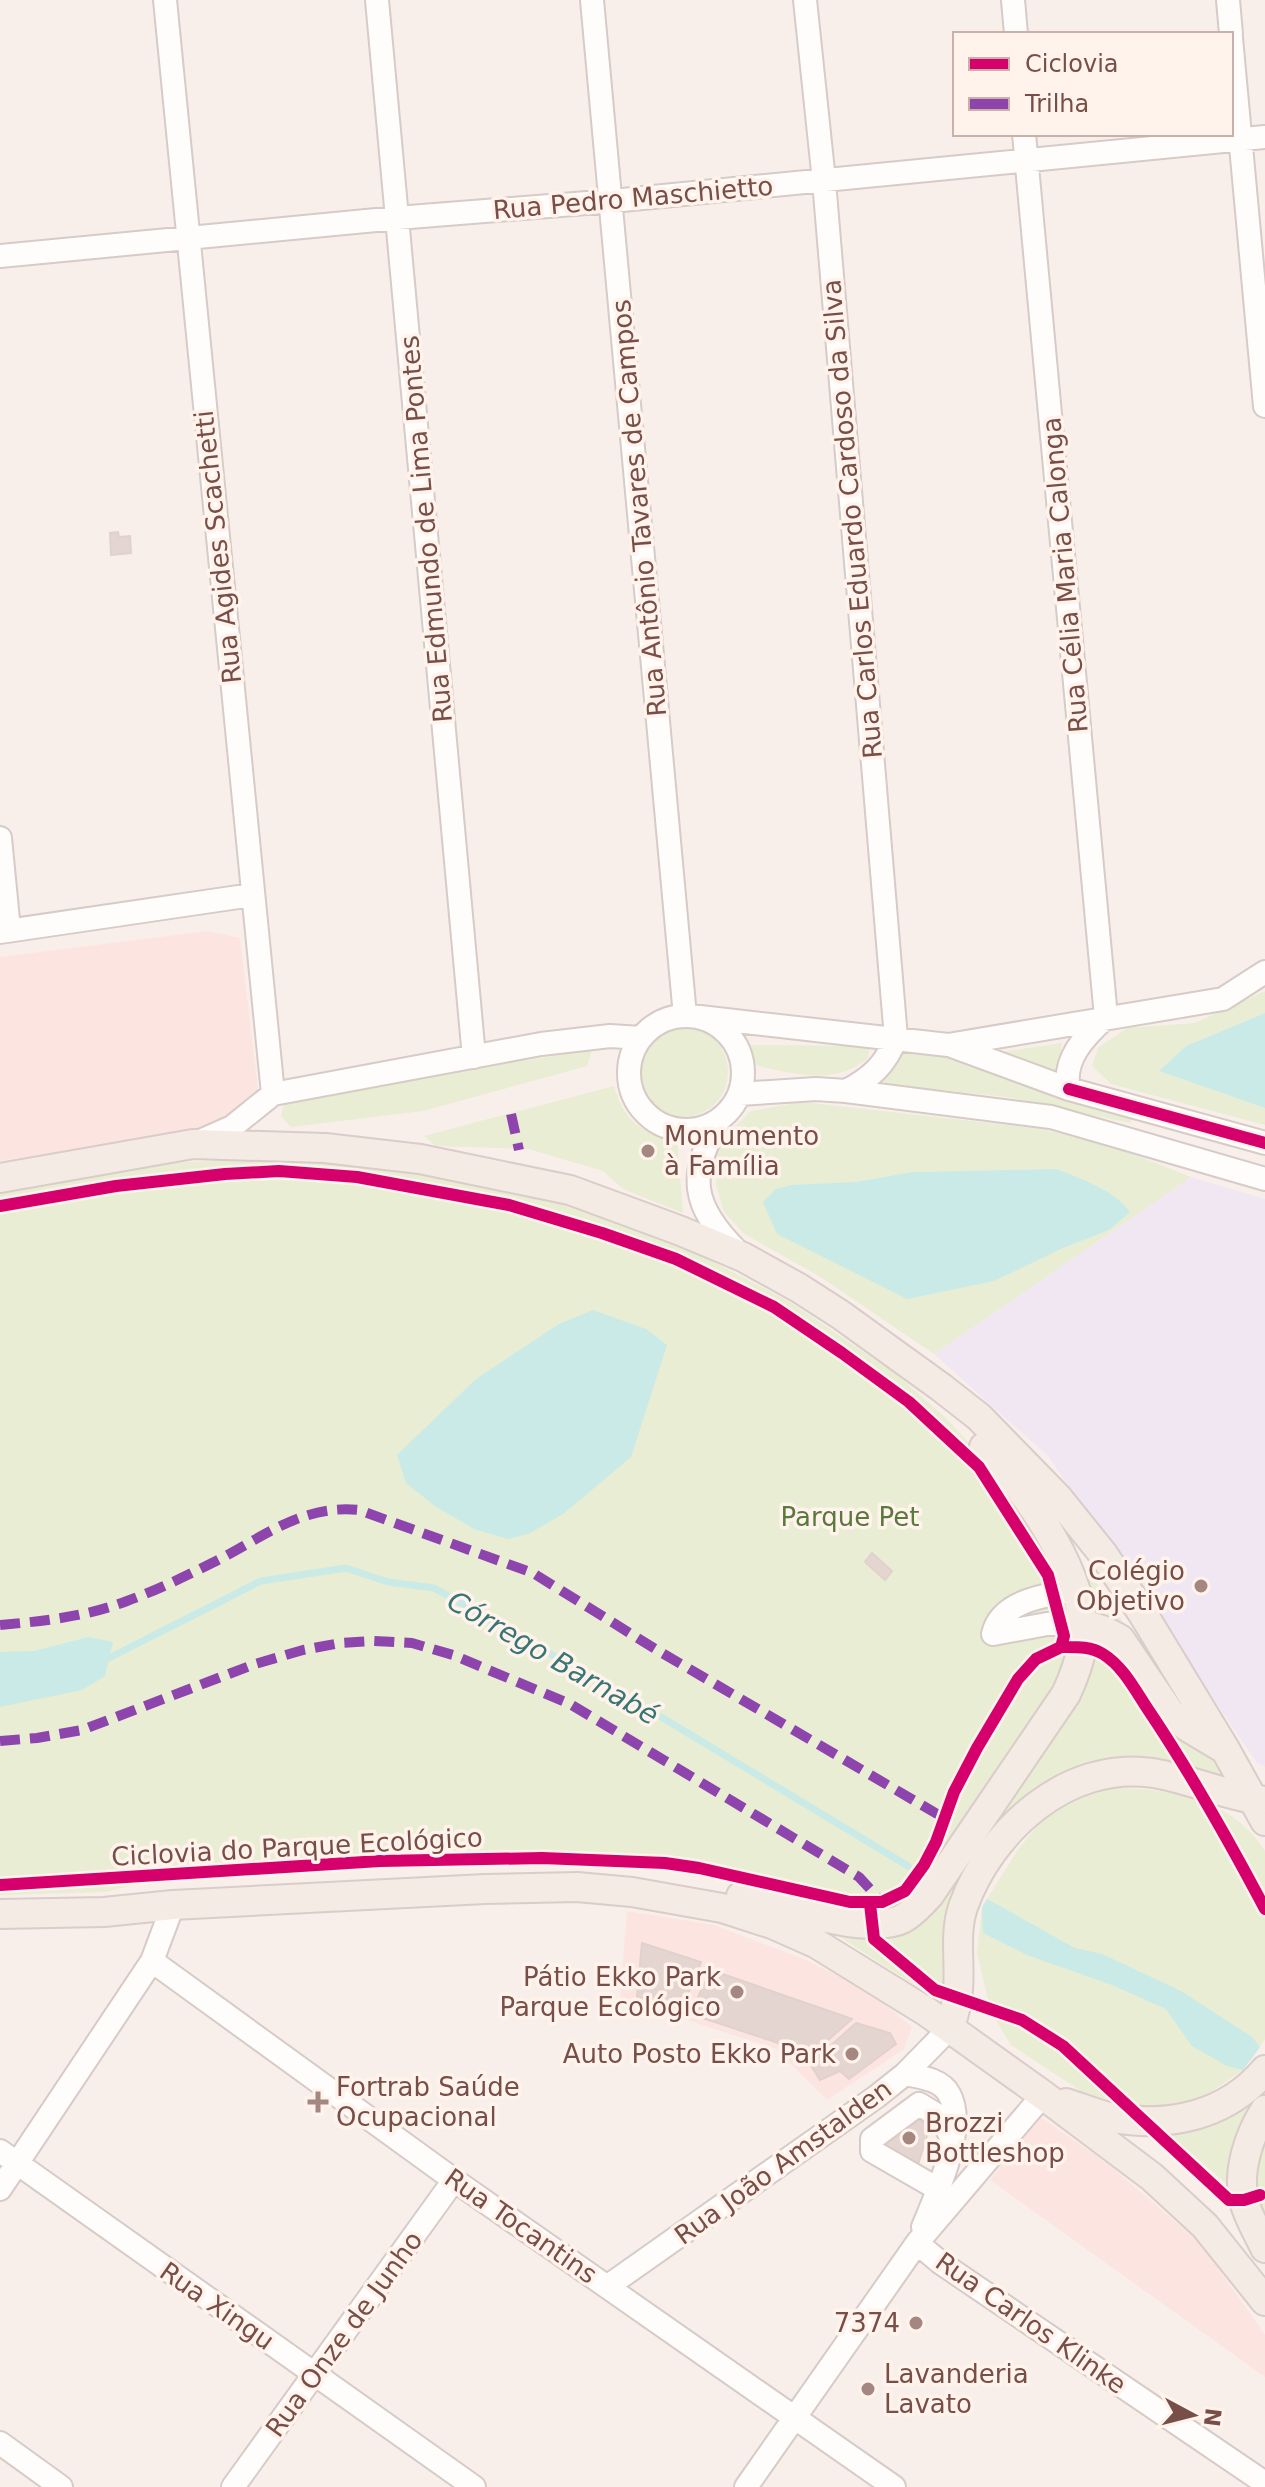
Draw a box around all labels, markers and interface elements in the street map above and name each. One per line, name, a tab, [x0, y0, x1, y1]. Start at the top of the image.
legend	[953, 32, 1233, 136]
text: Ciclovia	[1025, 50, 1119, 78]
text: Trilha	[1024, 90, 1089, 118]
street label: Rua Pedro Maschietto	[492, 171, 774, 225]
street label: Rua Carlos Eduardo Cardoso da Silva	[816, 278, 888, 760]
street label: Rua Antônio Tavares de Campos	[606, 298, 672, 718]
street label: Rua Edmundo de Lima Pontes	[394, 334, 458, 724]
street label: Rua Agides Scachetti	[189, 409, 247, 685]
street label: Rua Célia Maria Calonga	[1036, 416, 1094, 734]
place label: Monumento à Família	[664, 1121, 819, 1181]
marker: Monumento à Família	[639, 1142, 657, 1160]
park label: Parque Pet	[781, 1502, 919, 1532]
place label: Colégio Objetivo	[1076, 1556, 1185, 1616]
marker: Colégio Objetivo	[1192, 1577, 1210, 1595]
water label: Córrego Barnabé	[441, 1584, 665, 1732]
street label: Ciclovia do Parque Ecológico	[111, 1822, 483, 1872]
place label: Pátio Ekko Park Parque Ecológico	[499, 1962, 721, 2022]
marker: Pátio Ekko Park Parque Ecológico	[728, 1983, 746, 2001]
place label: Auto Posto Ekko Park	[563, 2039, 836, 2069]
marker: Auto Posto Ekko Park	[843, 2045, 861, 2063]
place label: Fortrab Saúde Ocupacional	[336, 2072, 520, 2132]
street label: Rua João Amstalden	[669, 2073, 897, 2251]
marker: Fortrab Saúde Ocupacional	[307, 2091, 329, 2113]
place label: Brozzi Bottleshop	[925, 2108, 1065, 2168]
marker: Brozzi Bottleshop	[900, 2129, 918, 2147]
street label: Rua Tocantins	[439, 2162, 603, 2290]
street label: Rua Onze de Junho	[260, 2226, 428, 2442]
street label: Rua Carlos Klinke	[930, 2246, 1132, 2400]
street label: Rua Xingu	[154, 2256, 280, 2356]
place label: 7374	[834, 2308, 900, 2338]
marker: 7374	[907, 2314, 925, 2332]
place label: Lavanderia Lavato	[884, 2359, 1029, 2419]
north arrow	[1153, 2375, 1233, 2455]
marker: Lavanderia Lavato	[859, 2380, 877, 2398]
text: N	[1199, 2407, 1226, 2428]

